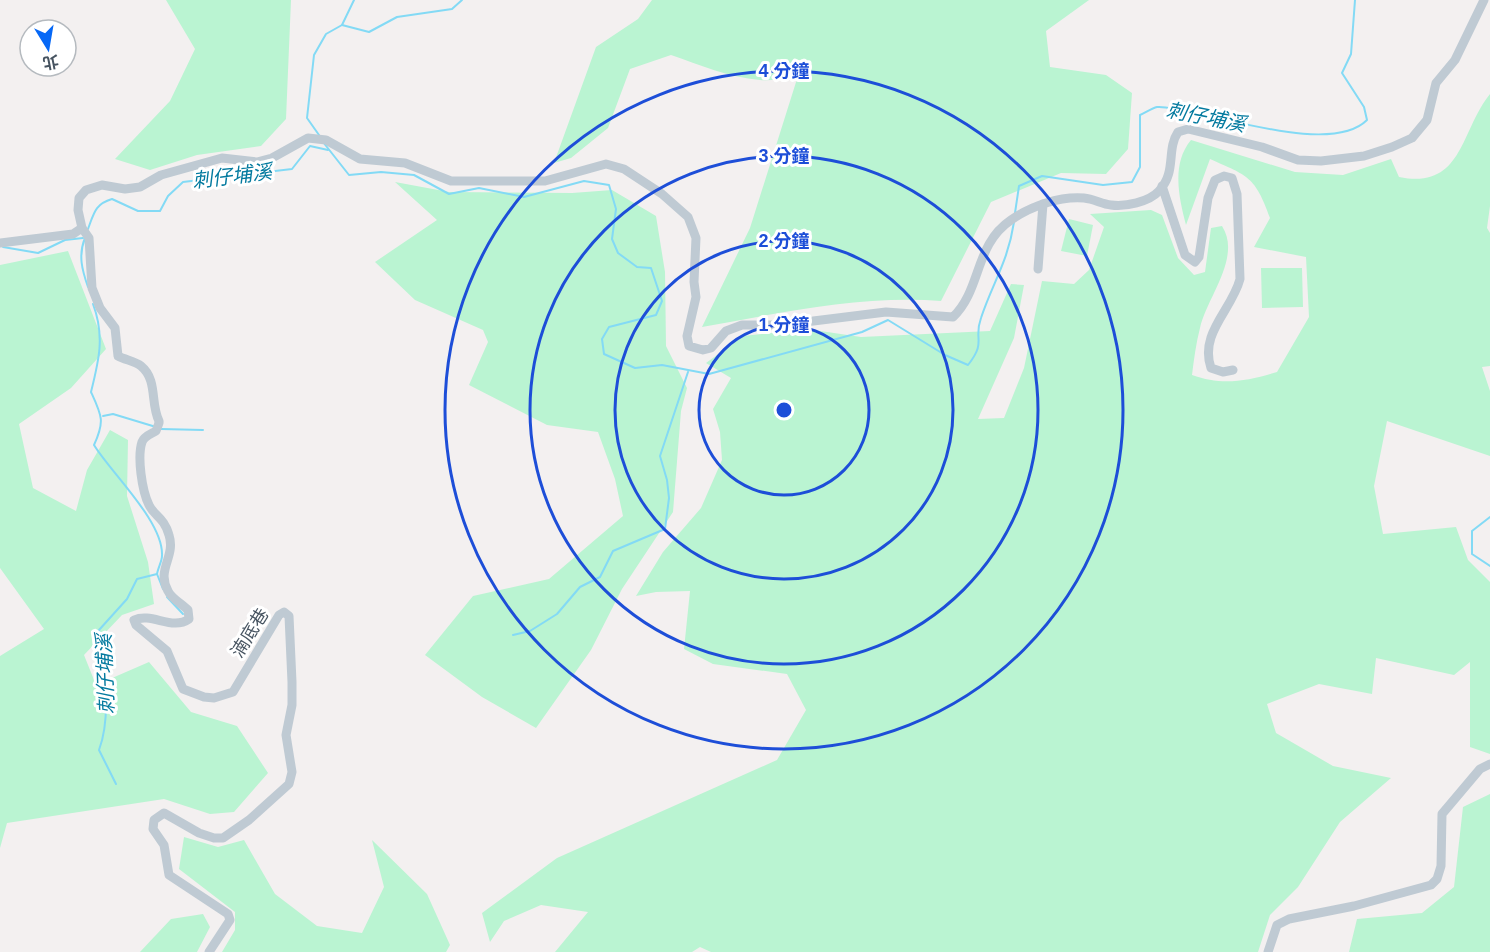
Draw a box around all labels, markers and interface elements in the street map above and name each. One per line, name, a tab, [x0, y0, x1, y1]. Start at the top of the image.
north arrow	[18, 18, 78, 78]
text: 北	[41, 52, 60, 72]
text: 4 分鐘	[758, 61, 810, 81]
water label: 刺仔埔溪	[1165, 99, 1250, 136]
text: 3 分鐘	[758, 146, 810, 166]
water label: 刺仔埔溪	[191, 160, 276, 192]
text: 2 分鐘	[758, 231, 810, 251]
text: 1 分鐘	[758, 315, 810, 335]
centre of rings	[774, 400, 794, 420]
street label: 湳底巷	[227, 605, 273, 661]
water label: 刺仔埔溪	[93, 631, 117, 714]

